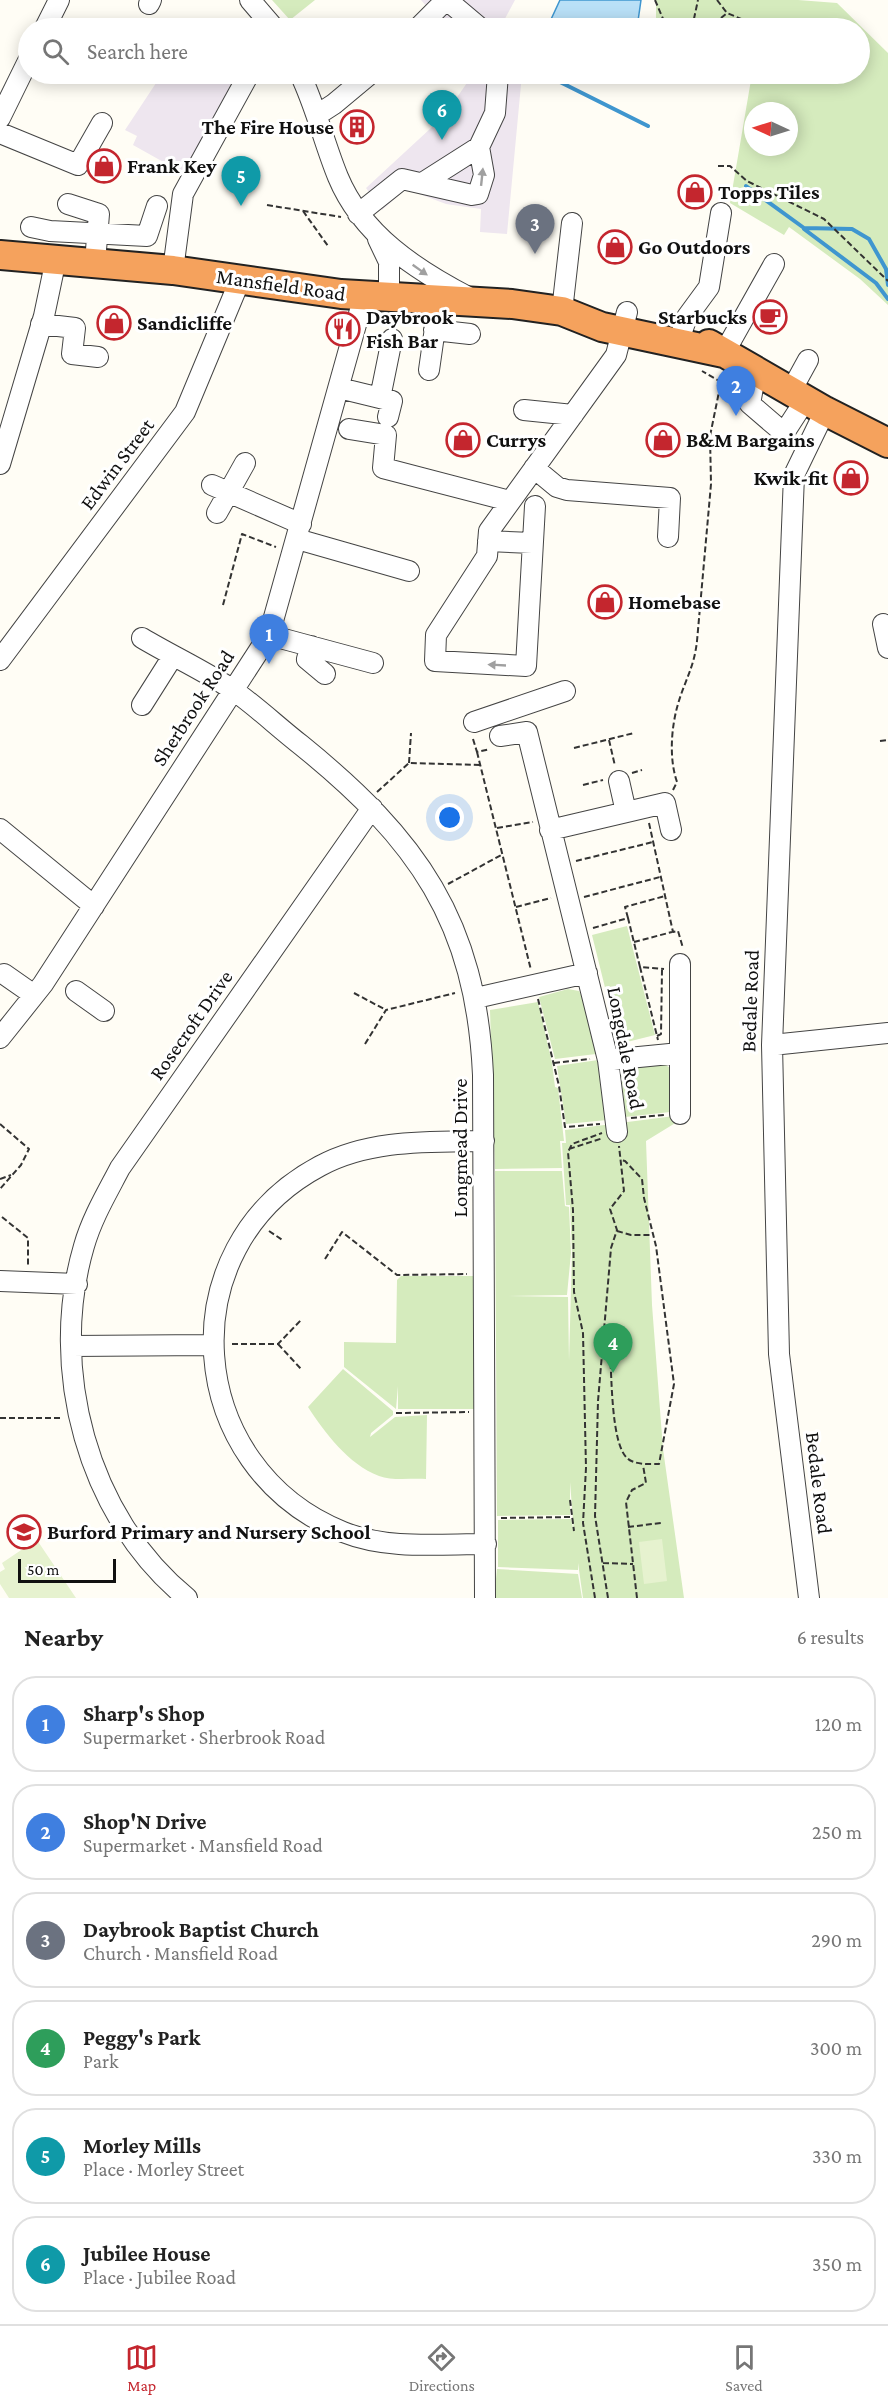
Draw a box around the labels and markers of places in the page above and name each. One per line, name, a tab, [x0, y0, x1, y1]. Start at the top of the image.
pin: 6	[422, 90, 462, 140]
building icon: The Fire House	[339, 109, 375, 145]
place label: The Fire House	[201, 115, 334, 139]
shop icon: Frank Key	[86, 148, 122, 184]
place label: Frank Key	[127, 154, 217, 178]
pin: 5	[222, 156, 260, 206]
shop icon: Topps Tiles	[677, 174, 713, 210]
place label: Topps Tiles	[718, 180, 820, 204]
pin: 3	[516, 204, 554, 254]
shop icon: Go Outdoors	[597, 229, 633, 265]
place label: Go Outdoors	[638, 235, 751, 259]
cafe icon: Starbucks	[752, 299, 788, 335]
shop icon: Sandicliffe	[96, 305, 132, 341]
place label: Daybrook Fish Bar	[366, 305, 454, 353]
place label: Starbucks	[658, 305, 747, 329]
place label: Sandicliffe	[137, 311, 232, 335]
restaurant icon: Daybrook Fish Bar	[325, 311, 361, 347]
pin: 2	[716, 366, 756, 416]
shop icon: Currys	[445, 422, 481, 458]
shop icon: B&M Bargains	[645, 422, 681, 458]
place label: Currys	[486, 428, 547, 452]
place label: B&M Bargains	[686, 428, 815, 452]
shop icon: Kwik-fit	[833, 460, 869, 496]
place label: Kwik-fit	[753, 466, 828, 490]
shop icon: Homebase	[587, 584, 623, 620]
place label: Homebase	[628, 590, 721, 614]
pin: 1	[250, 614, 288, 664]
pin: 4	[594, 1324, 632, 1373]
school or university icon: Burford Primary and Nursery School	[6, 1514, 42, 1550]
place label: Burford Primary and Nursery School	[47, 1520, 371, 1544]

